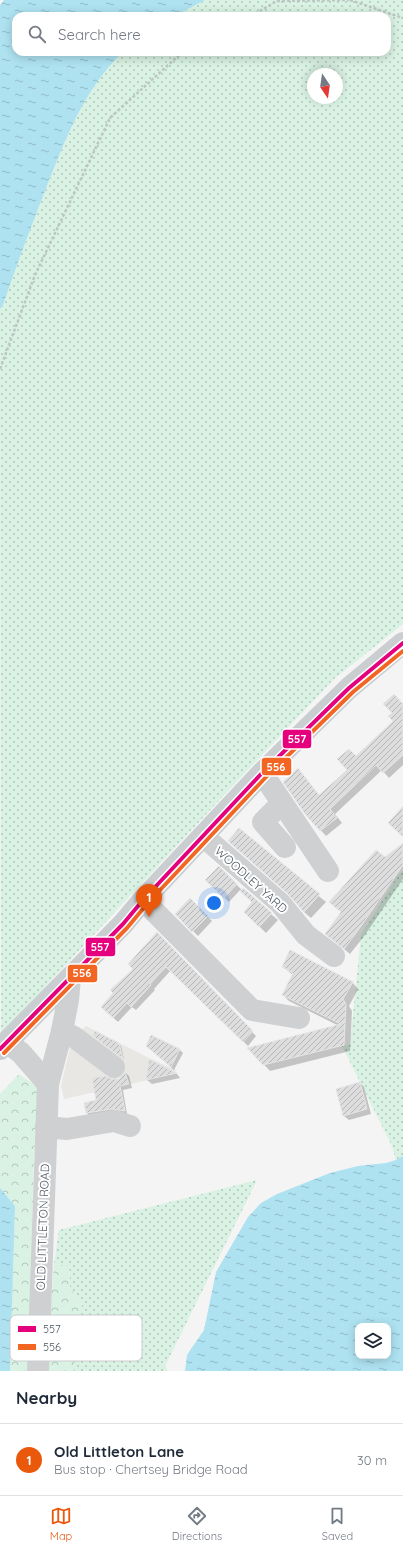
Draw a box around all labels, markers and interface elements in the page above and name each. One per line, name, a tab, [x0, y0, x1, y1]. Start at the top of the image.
search box	[12, 12, 391, 56]
icon: search	[26, 23, 48, 45]
text: Search here	[58, 25, 141, 44]
north arrow	[307, 68, 343, 104]
line badge: 557	[282, 729, 312, 749]
text: 557	[288, 732, 306, 746]
line badge: 556	[261, 757, 292, 776]
text: 556	[267, 760, 285, 774]
street label: WOODLEY YARD	[212, 843, 291, 916]
pin: 1	[136, 884, 162, 917]
your location	[204, 893, 224, 913]
line badge: 557	[85, 937, 116, 957]
text: 557	[91, 940, 109, 954]
line badge: 556	[67, 964, 98, 983]
text: 556	[73, 966, 91, 980]
street label: OLD LITTLETON ROAD	[33, 1163, 52, 1290]
legend	[10, 1315, 142, 1361]
text: 557	[43, 1322, 61, 1336]
map controls	[355, 1323, 391, 1359]
button: layers	[355, 1323, 391, 1359]
text: 556	[43, 1340, 61, 1354]
text: Nearby	[16, 1387, 77, 1408]
text: Old Littleton Lane	[54, 1442, 184, 1461]
text: 1	[26, 1452, 32, 1468]
text: 30 m	[357, 1452, 387, 1468]
text: Bus stop · Chertsey Bridge Road	[54, 1461, 248, 1477]
tab: Map	[50, 1505, 72, 1543]
tab: Directions	[172, 1505, 222, 1543]
tab: Saved	[322, 1505, 353, 1543]

